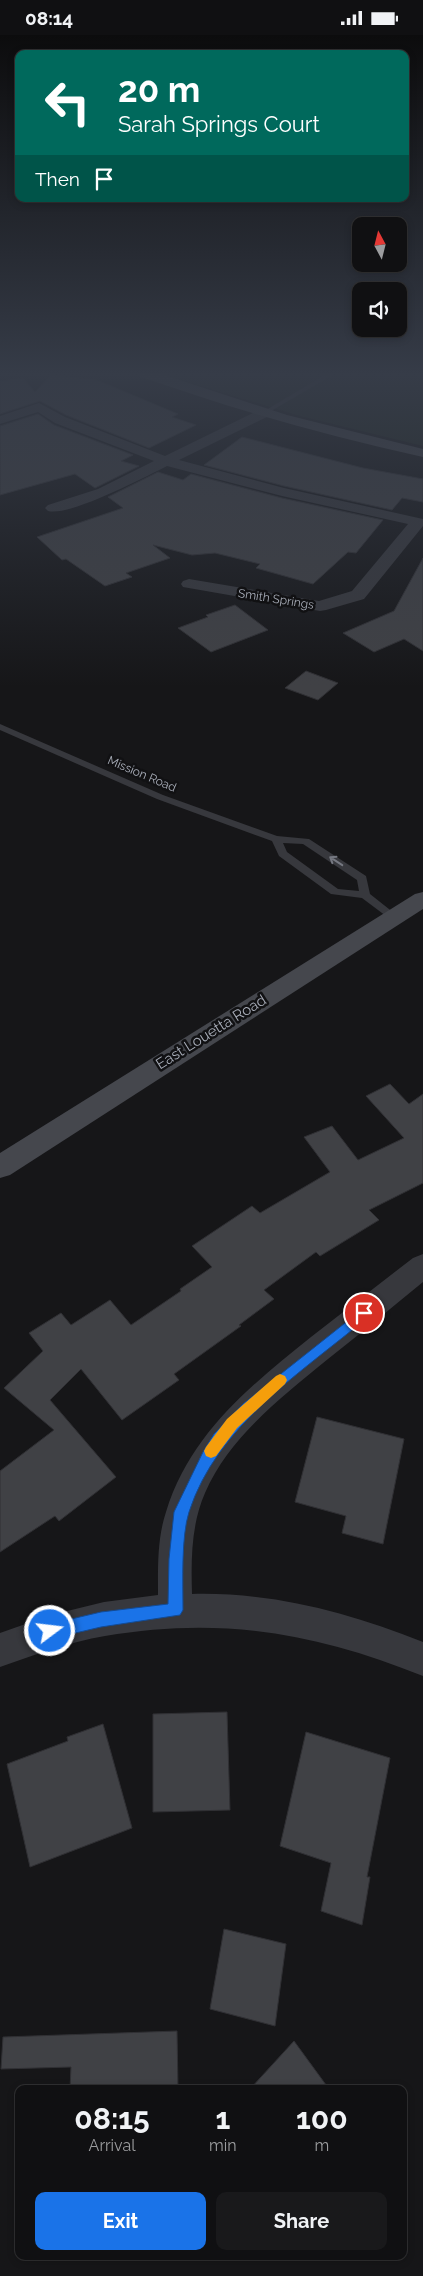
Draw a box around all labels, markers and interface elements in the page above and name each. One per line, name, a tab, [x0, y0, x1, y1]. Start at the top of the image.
text: 08:14	[25, 7, 73, 29]
text: 20 m	[118, 69, 200, 110]
icon: left	[35, 70, 100, 135]
text: Sarah Springs Court	[118, 111, 320, 137]
icon: arrive	[90, 165, 118, 193]
text: Then	[35, 168, 80, 190]
north arrow	[352, 217, 408, 273]
map controls	[352, 217, 407, 337]
button: sound	[352, 282, 407, 337]
street label: Smith Springs	[237, 586, 315, 612]
street label: Mission Road	[106, 753, 178, 795]
one-way arrow	[329, 856, 343, 866]
street label: East Louetta Road	[153, 991, 269, 1073]
pin	[343, 1292, 385, 1334]
icon: arrive	[350, 1299, 378, 1327]
position arrow	[23, 1604, 75, 1656]
text: 08:15	[74, 2101, 150, 2136]
text: 1	[215, 2101, 230, 2136]
text: 100	[296, 2101, 348, 2136]
text: Arrival	[89, 2136, 136, 2155]
text: min	[209, 2136, 237, 2155]
text: m	[314, 2136, 329, 2155]
button: Exit	[35, 2192, 206, 2250]
button: Share	[216, 2192, 387, 2250]

